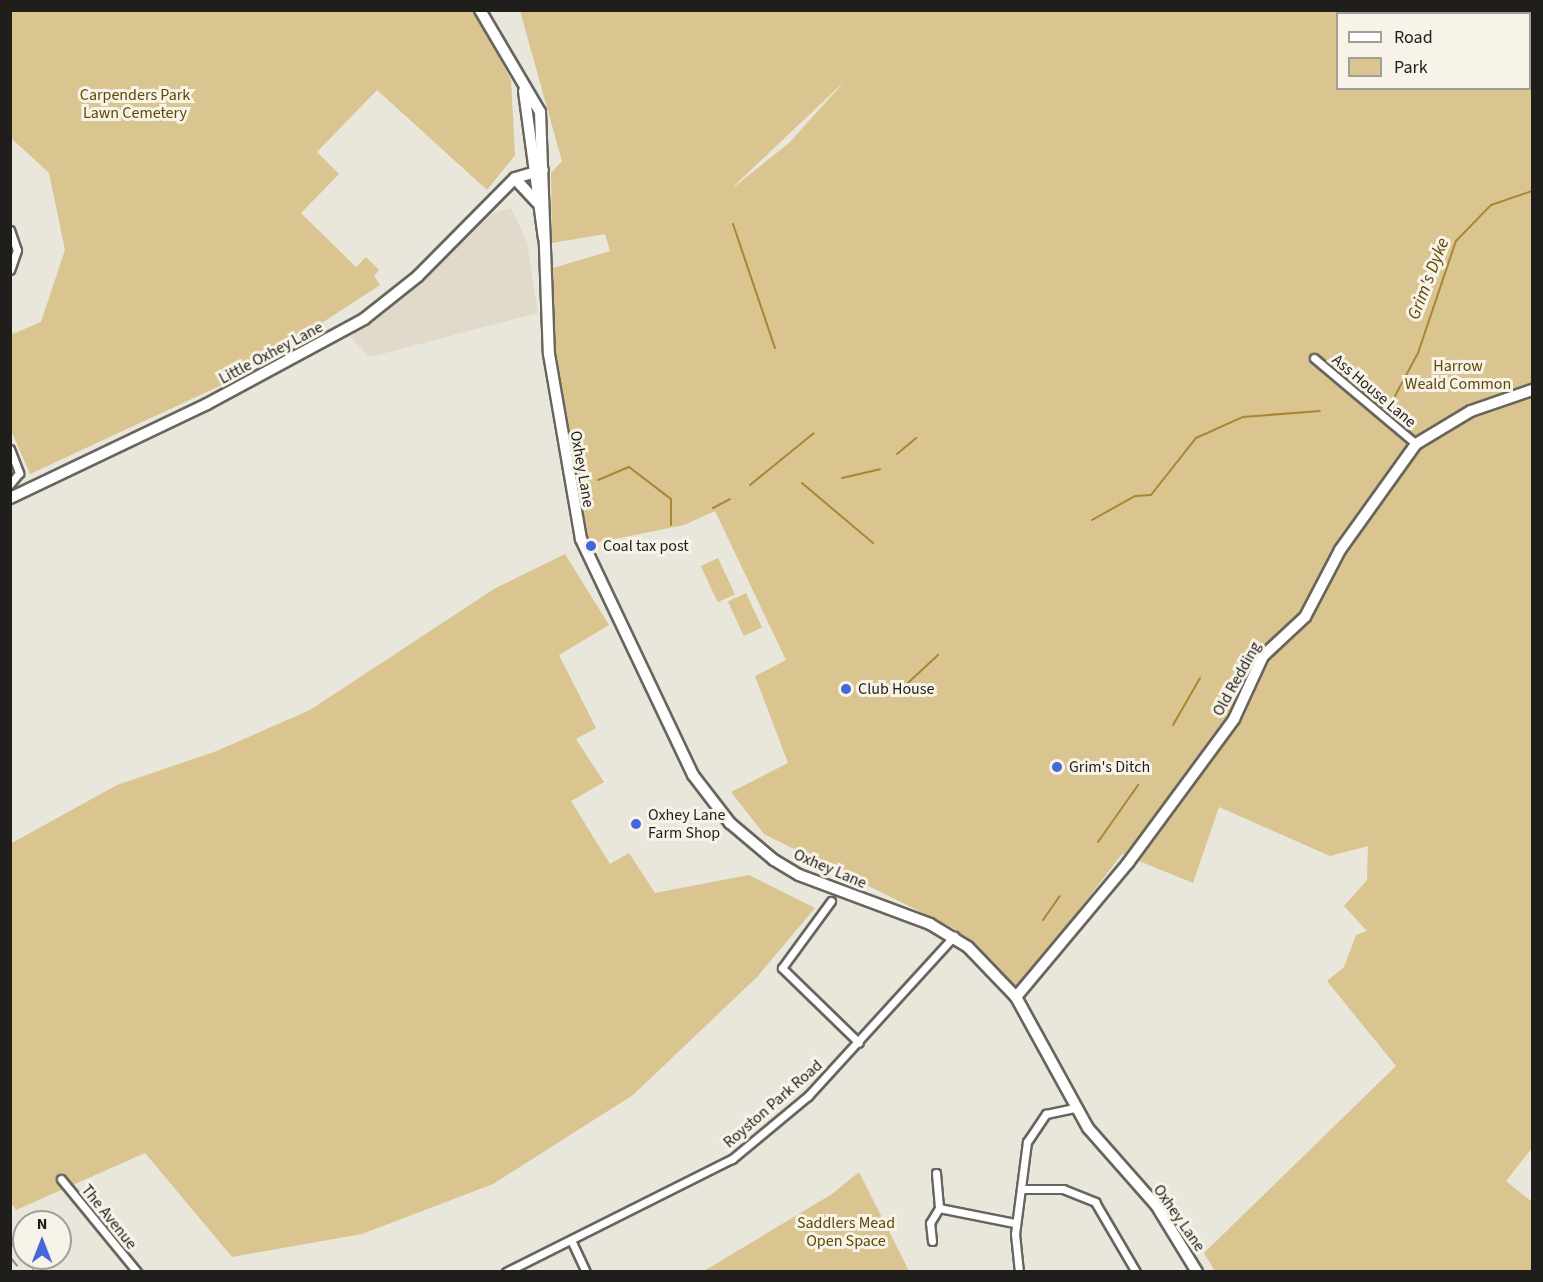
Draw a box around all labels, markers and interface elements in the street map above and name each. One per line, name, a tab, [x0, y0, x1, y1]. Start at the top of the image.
legend	[1336, 12, 1531, 90]
text: Road	[1394, 25, 1433, 50]
text: Park	[1394, 55, 1428, 80]
park label: Carpenders Park Lawn Cemetery	[80, 85, 190, 123]
water label: Grim's Dyke	[1404, 235, 1454, 323]
street label: Little Oxhey Lane	[216, 318, 326, 388]
street label: Ass House Lane	[1328, 350, 1420, 432]
park label: Harrow Weald Common	[1405, 356, 1511, 394]
street label: Oxhey Lane	[566, 429, 598, 509]
place label: Coal tax post	[603, 536, 689, 556]
marker: Coal tax post	[584, 539, 598, 553]
street label: Old Redding	[1209, 638, 1265, 720]
place label: Club House	[858, 679, 934, 699]
marker: Club House	[839, 682, 853, 696]
place label: Grim's Ditch	[1069, 757, 1150, 777]
marker: Grim's Ditch	[1050, 760, 1064, 774]
place label: Oxhey Lane Farm Shop	[648, 805, 725, 843]
marker: Oxhey Lane Farm Shop	[629, 817, 643, 831]
street label: Oxhey Lane	[791, 845, 869, 893]
street label: Royston Park Road	[720, 1056, 826, 1152]
street label: The Avenue	[77, 1181, 141, 1253]
street label: Oxhey Lane	[1149, 1181, 1209, 1255]
north arrow	[12, 1210, 72, 1270]
text: N	[37, 1213, 47, 1235]
park label: Saddlers Mead Open Space	[797, 1213, 895, 1251]

